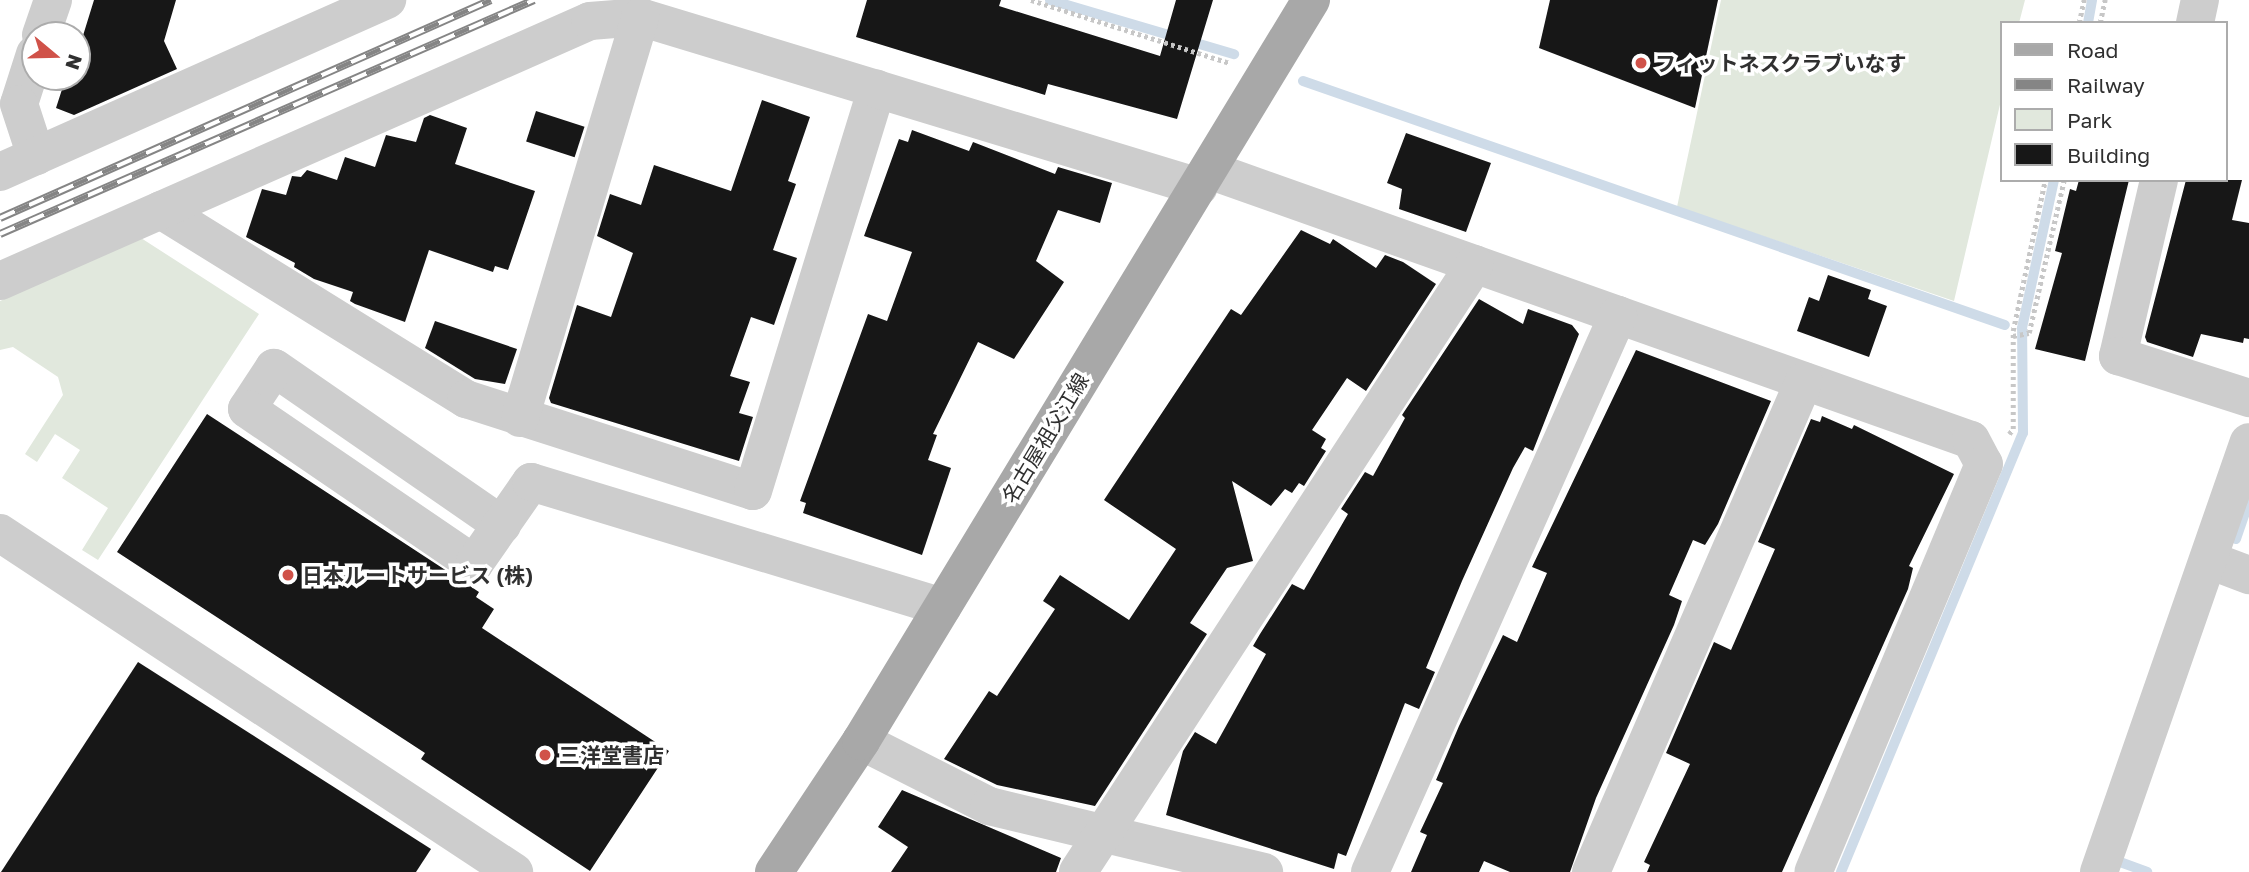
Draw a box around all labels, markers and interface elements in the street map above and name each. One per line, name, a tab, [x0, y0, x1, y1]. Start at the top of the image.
north arrow	[21, 21, 91, 91]
legend	[2000, 21, 2228, 182]
text: Road	[2067, 37, 2118, 63]
place label: フィットネスクラブいなす	[1655, 50, 1907, 76]
text: N	[61, 52, 88, 73]
marker: フィットネスクラブいなす	[1633, 55, 1649, 71]
text: Railway	[2067, 72, 2145, 98]
text: Park	[2067, 107, 2112, 133]
text: Building	[2067, 142, 2150, 168]
street label: 名古屋祖父江線	[996, 369, 1094, 507]
place label: 日本ルートサービス (株)	[302, 562, 533, 588]
marker: 日本ルートサービス (株)	[280, 567, 296, 583]
place label: 三洋堂書店	[559, 742, 664, 768]
marker: 三洋堂書店	[537, 747, 553, 763]

